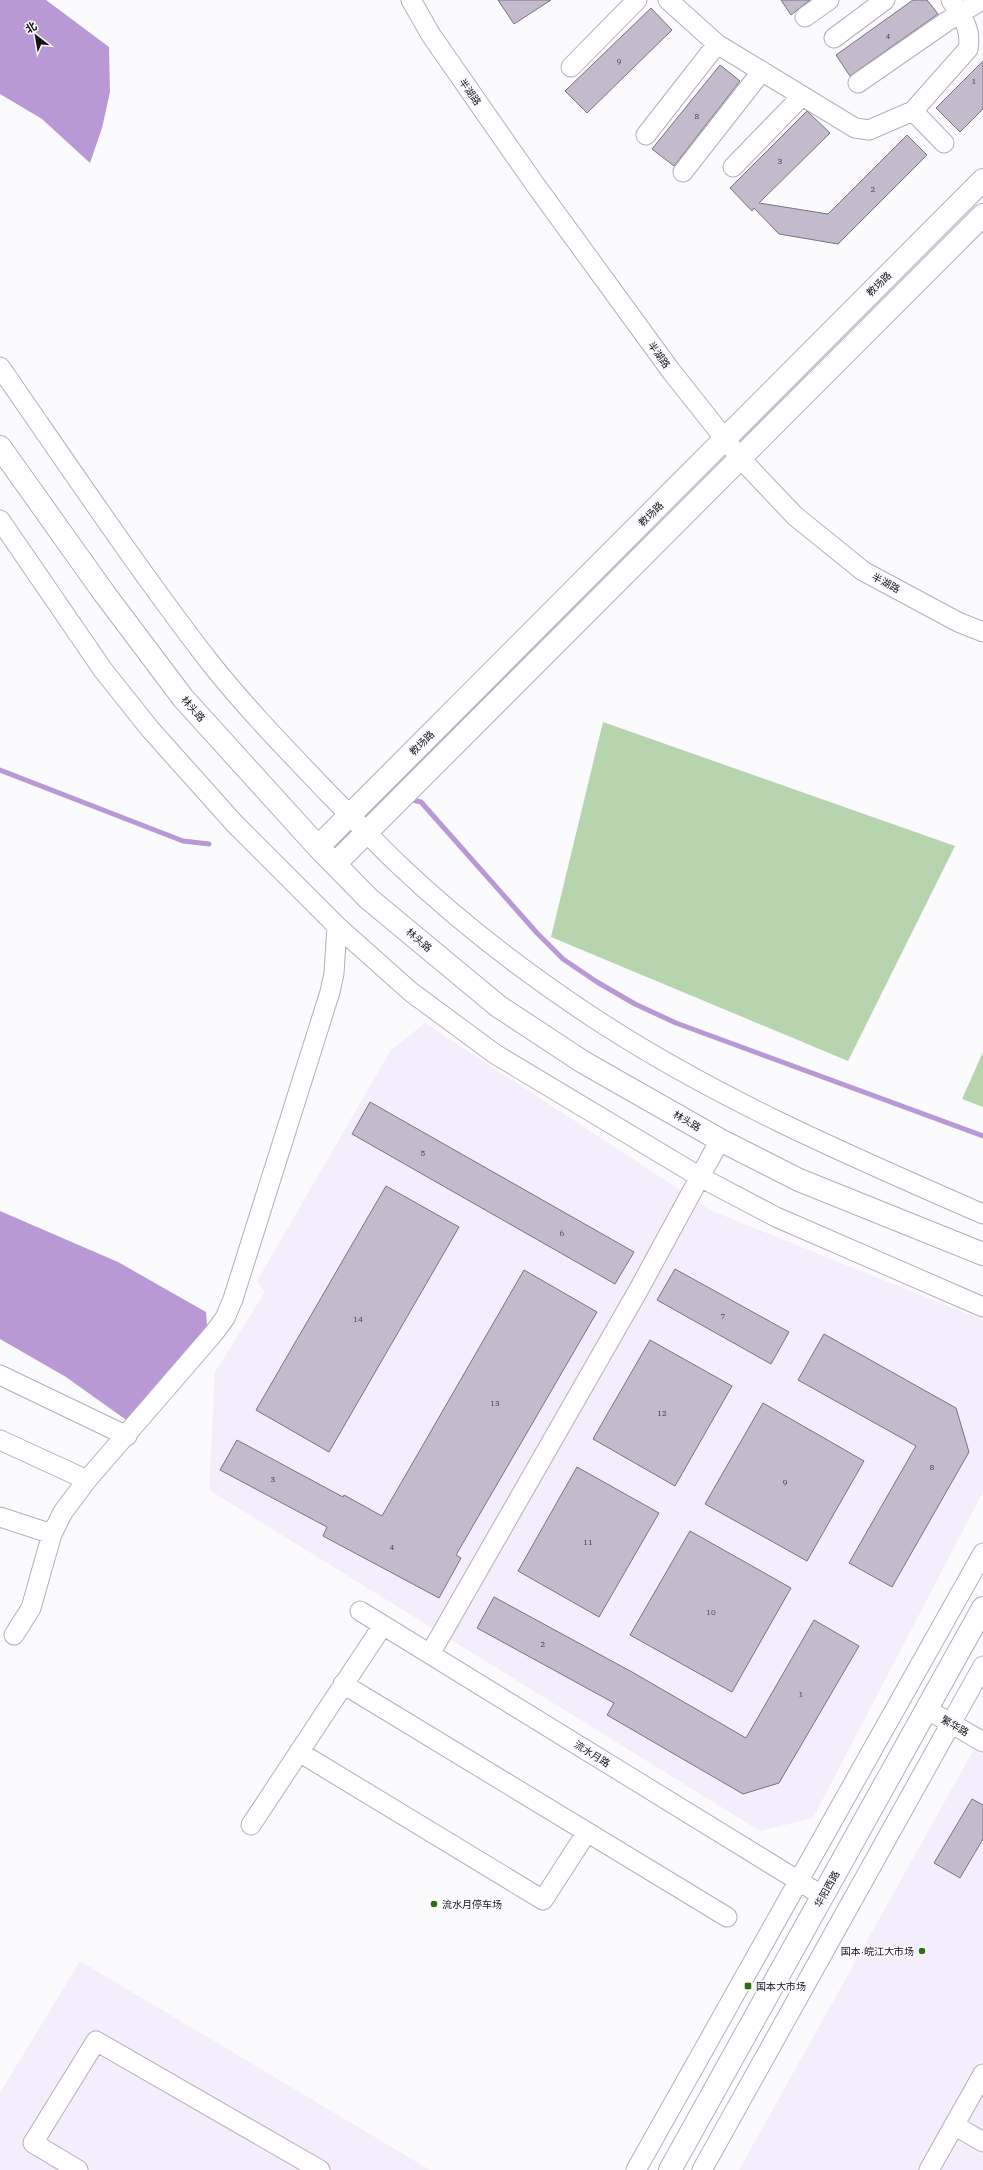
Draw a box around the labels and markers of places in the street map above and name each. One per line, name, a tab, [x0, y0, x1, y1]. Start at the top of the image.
place label: 流水月停车场	[442, 1898, 502, 1911]
marker: 流水月停车场	[429, 1899, 439, 1909]
place label: 国本·皖江大市场	[841, 1945, 914, 1958]
marker: 国本·皖江大市场	[917, 1946, 927, 1956]
place label: 国本大市场	[756, 1980, 806, 1993]
marker: 国本大市场	[743, 1981, 753, 1991]

